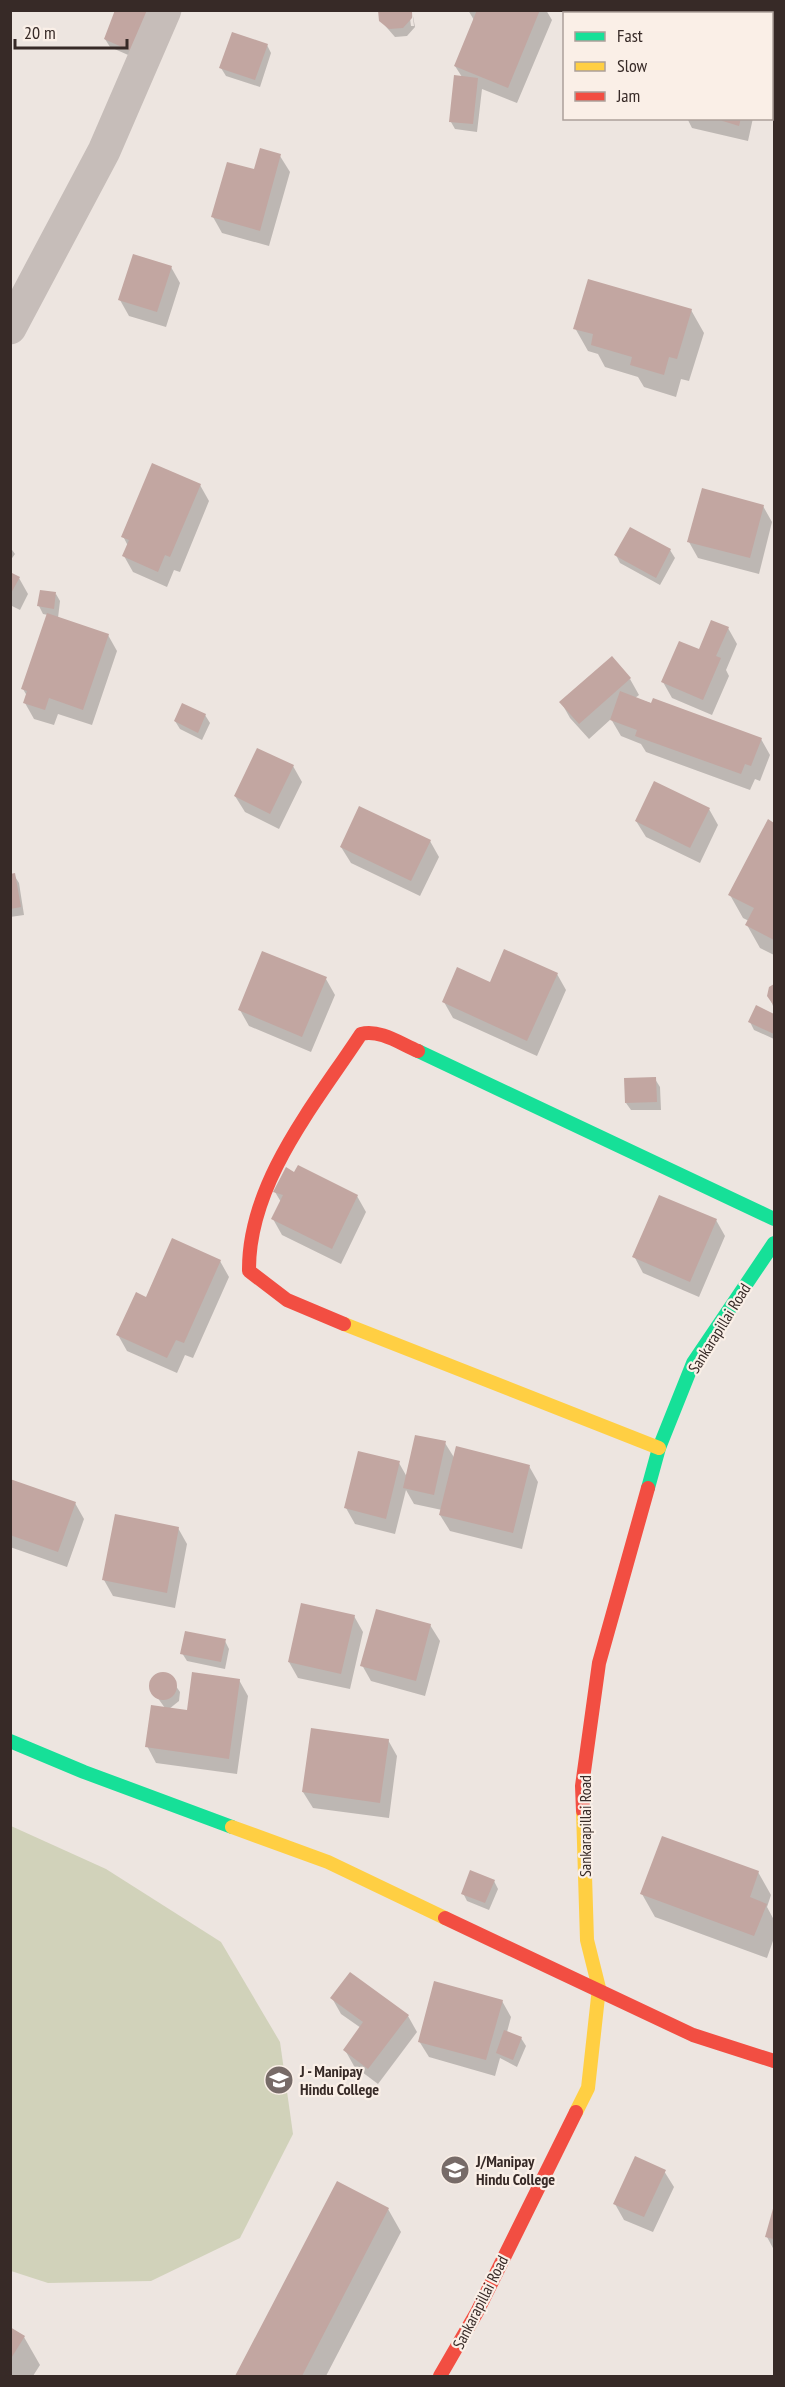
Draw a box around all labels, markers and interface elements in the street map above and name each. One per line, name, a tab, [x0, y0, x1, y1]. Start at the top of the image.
scale bar	[15, 12, 128, 50]
legend	[563, 12, 773, 120]
text: 20 m	[24, 21, 56, 44]
text: Fast	[617, 24, 643, 47]
text: Slow	[617, 54, 648, 77]
text: Jam	[616, 84, 640, 107]
street label: Sankarapillai Road	[683, 1279, 755, 1377]
street label: Sankarapillai Road	[575, 1775, 595, 1877]
place label: J - Manipay Hindu College	[299, 2061, 379, 2099]
school or university icon: J - Manipay Hindu College	[263, 2064, 295, 2096]
place label: J/Manipay Hindu College	[475, 2151, 555, 2189]
school or university icon: J/Manipay Hindu College	[439, 2154, 471, 2186]
street label: Sankarapillai Road	[448, 2252, 512, 2352]

